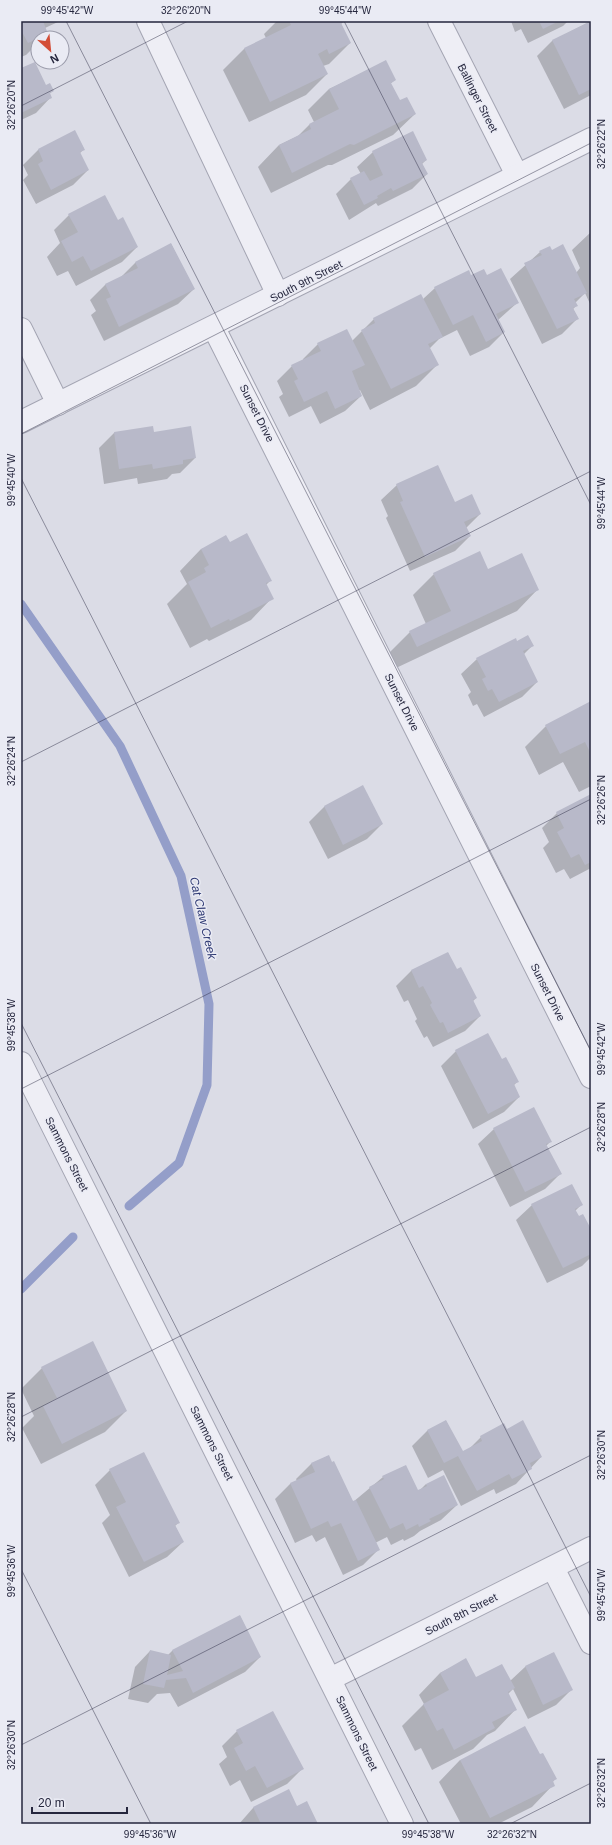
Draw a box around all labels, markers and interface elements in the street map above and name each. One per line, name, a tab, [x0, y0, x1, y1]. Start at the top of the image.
text: 99°45'42"W	[41, 5, 94, 16]
text: 32°26'20"N	[161, 5, 211, 16]
text: 99°45'44"W	[319, 5, 372, 16]
north arrow	[30, 30, 70, 70]
text: N	[48, 52, 61, 66]
street label: Ballinger Street	[456, 62, 500, 134]
text: 32°26'20"N	[6, 80, 17, 130]
text: 32°26'22"N	[596, 119, 607, 169]
street label: South 9th Street	[268, 258, 344, 304]
street label: Sunset Drive	[237, 382, 277, 444]
text: 99°45'40"W	[6, 453, 17, 506]
text: 99°45'44"W	[596, 476, 607, 529]
street label: Sunset Drive	[382, 671, 422, 733]
text: 32°26'24"N	[6, 736, 17, 786]
text: 32°26'26"N	[596, 775, 607, 825]
water label: Cat Claw Creek	[187, 875, 219, 961]
street label: Sunset Drive	[528, 961, 568, 1023]
text: 99°45'38"W	[6, 998, 17, 1051]
text: 99°45'42"W	[596, 1022, 607, 1075]
text: 32°26'28"N	[596, 1102, 607, 1152]
street label: Sammons Street	[43, 1115, 91, 1193]
text: 32°26'28"N	[6, 1392, 17, 1442]
street label: Sammons Street	[188, 1404, 236, 1482]
text: 32°26'30"N	[596, 1430, 607, 1480]
text: 99°45'36"W	[6, 1544, 17, 1597]
text: 99°45'40"W	[596, 1568, 607, 1621]
street label: South 8th Street	[423, 1591, 499, 1637]
street label: Sammons Street	[334, 1694, 380, 1772]
text: 32°26'30"N	[6, 1720, 17, 1770]
text: 32°26'32"N	[596, 1758, 607, 1808]
scale bar	[32, 1789, 127, 1815]
text: 20 m	[38, 1796, 65, 1810]
text: 99°45'36"W	[124, 1829, 177, 1840]
text: 99°45'38"W	[402, 1829, 455, 1840]
text: 32°26'32"N	[487, 1829, 537, 1840]

